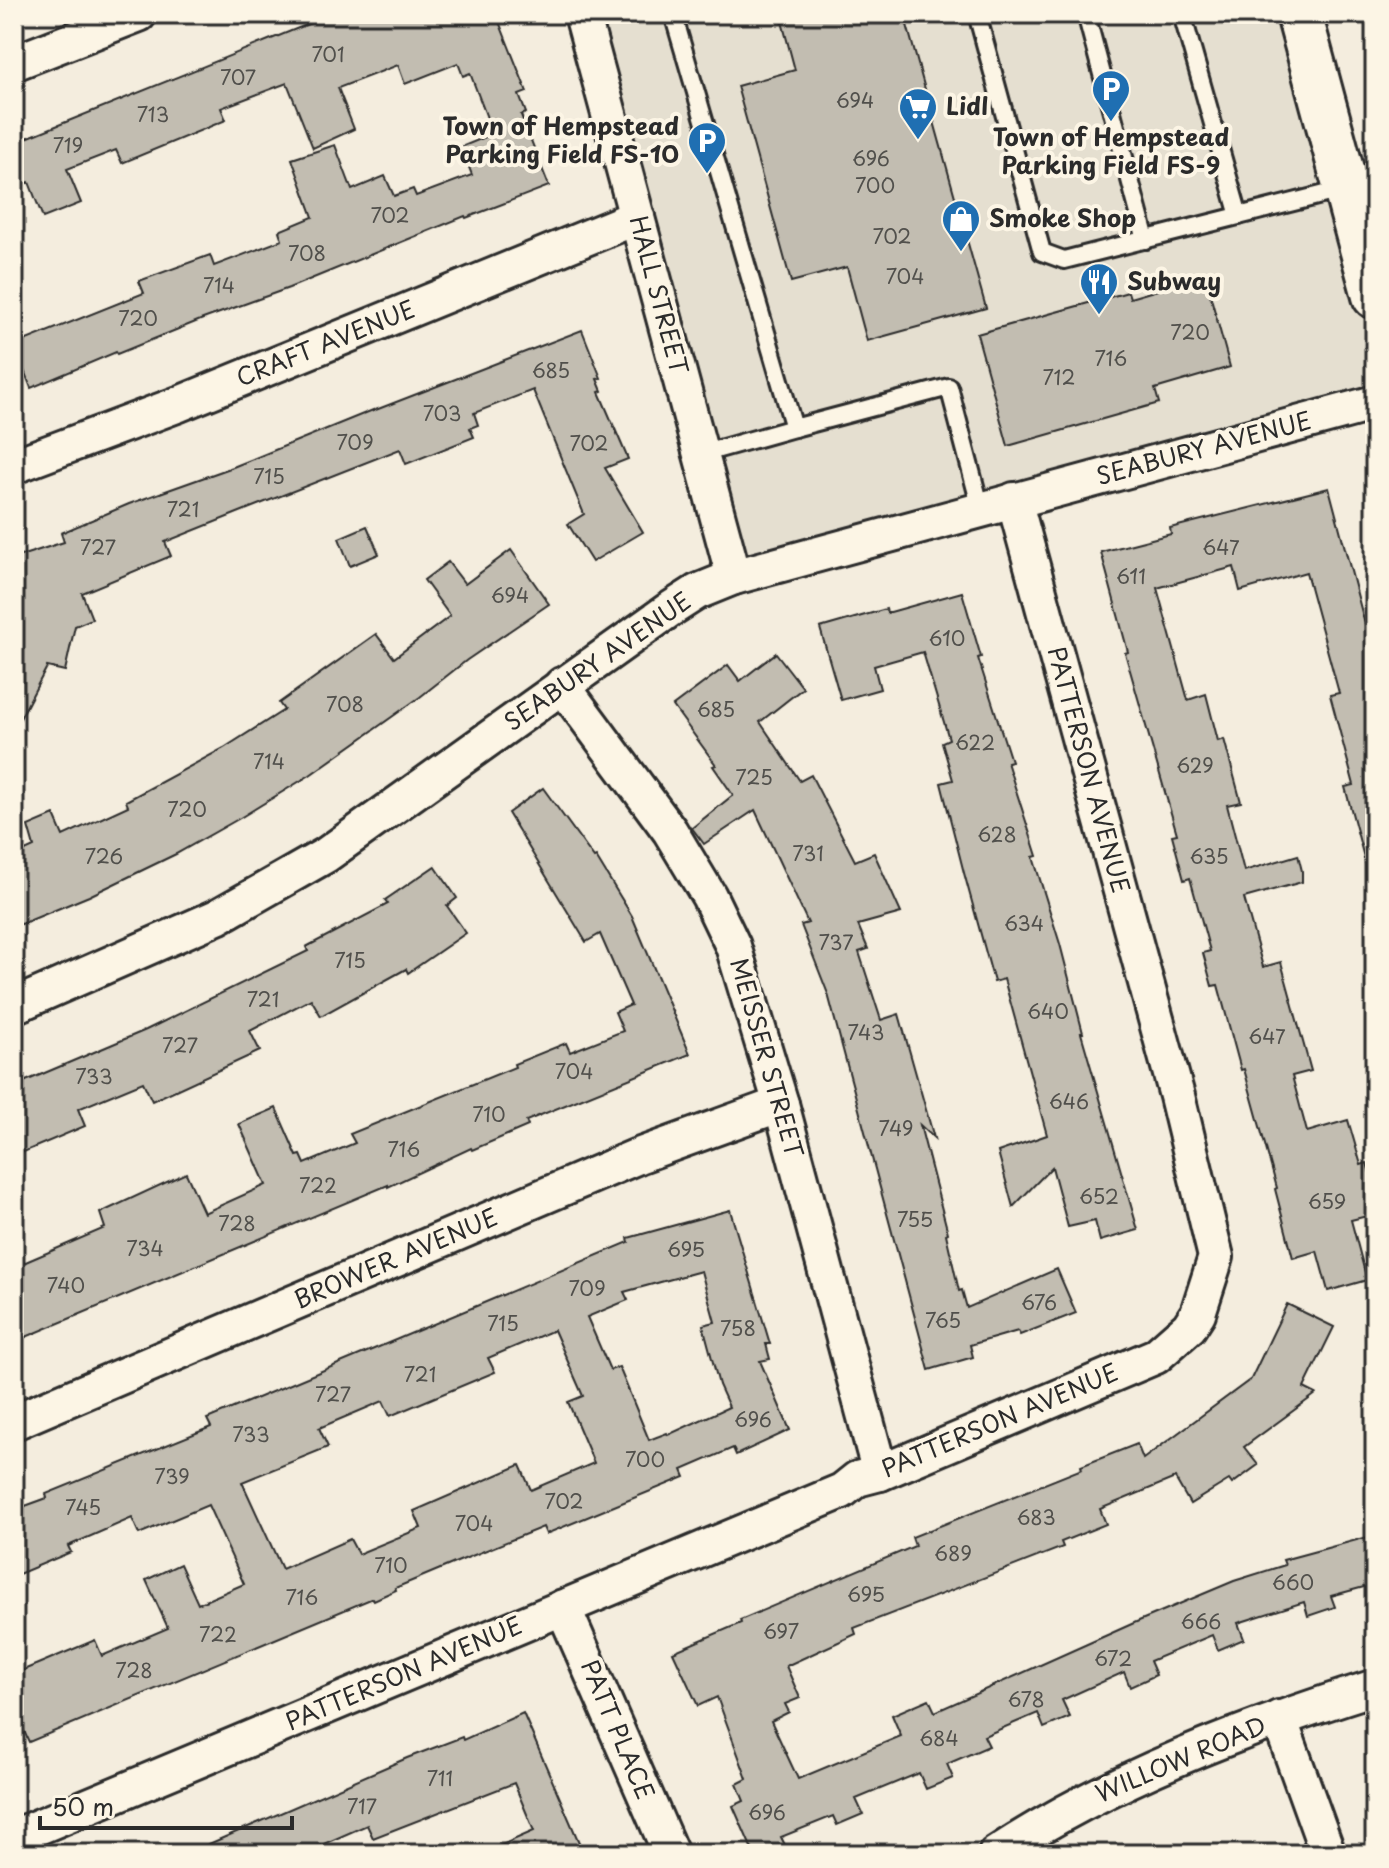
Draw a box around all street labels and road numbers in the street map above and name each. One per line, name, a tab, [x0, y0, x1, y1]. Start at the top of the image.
street label: HALL STREET	[621, 211, 699, 378]
street label: CRAFT AVENUE	[230, 290, 420, 394]
street label: SEABURY AVENUE	[1092, 401, 1315, 493]
street label: SEABURY AVENUE	[496, 582, 698, 739]
street label: PATTERSON AVENUE	[1040, 642, 1140, 897]
street label: MEISSER STREET	[722, 953, 814, 1162]
street label: BROWER AVENUE	[288, 1198, 503, 1316]
street label: PATTERSON AVENUE	[875, 1353, 1123, 1485]
street label: PATTERSON AVENUE	[279, 1606, 527, 1738]
street label: PATT PLACE	[573, 1654, 665, 1805]
street label: WILLOW ROAD	[1089, 1706, 1271, 1810]

